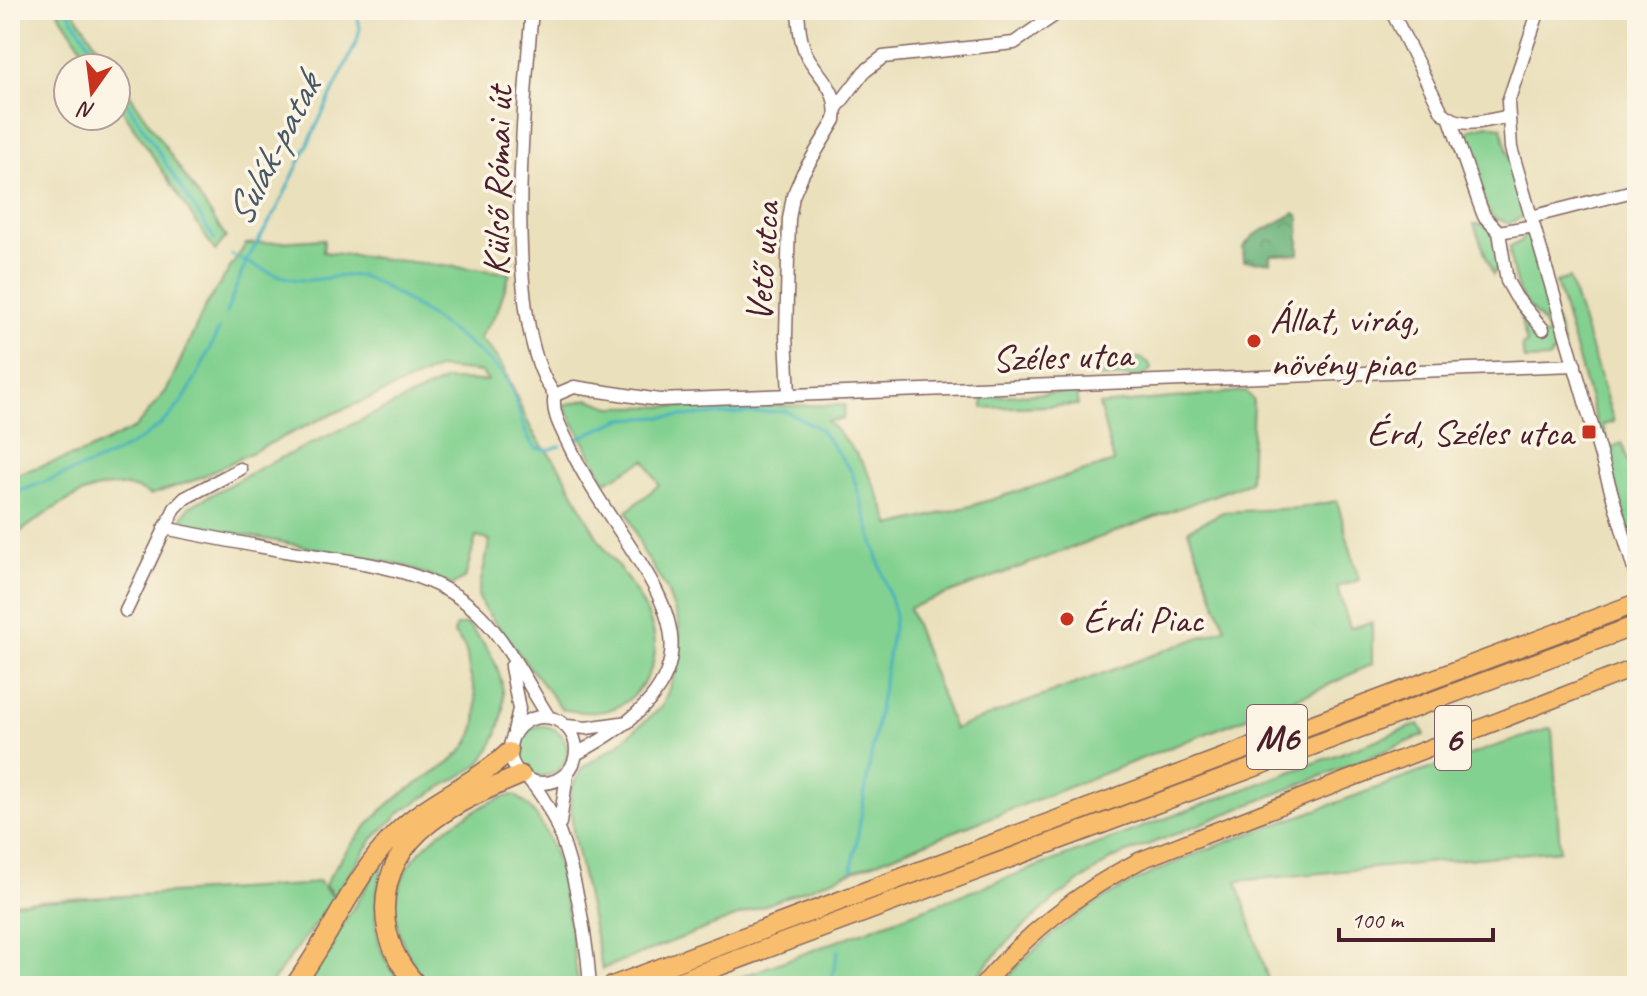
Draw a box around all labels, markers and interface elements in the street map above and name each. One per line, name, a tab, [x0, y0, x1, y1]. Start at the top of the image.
north arrow	[52, 52, 132, 132]
water label: Sulák-patak	[214, 60, 335, 234]
street label: Külső Római út	[472, 82, 523, 276]
text: N	[74, 94, 97, 126]
street label: Vető utca	[735, 198, 790, 324]
place label: Állat, virág, növény piac	[1270, 296, 1419, 387]
street label: Széles utca	[991, 330, 1136, 382]
marker: Állat, virág, növény piac	[1245, 332, 1263, 350]
place label: Érd, Széles utca	[1367, 409, 1576, 456]
marker: Érd, Széles utca	[1580, 423, 1598, 441]
place label: Érdi Piac	[1083, 596, 1205, 643]
marker: Érdi Piac	[1058, 610, 1076, 628]
road number: M6	[1247, 705, 1307, 769]
road number: 6	[1435, 706, 1471, 770]
scale bar	[1339, 892, 1493, 942]
text: 100 m	[1351, 905, 1405, 935]

